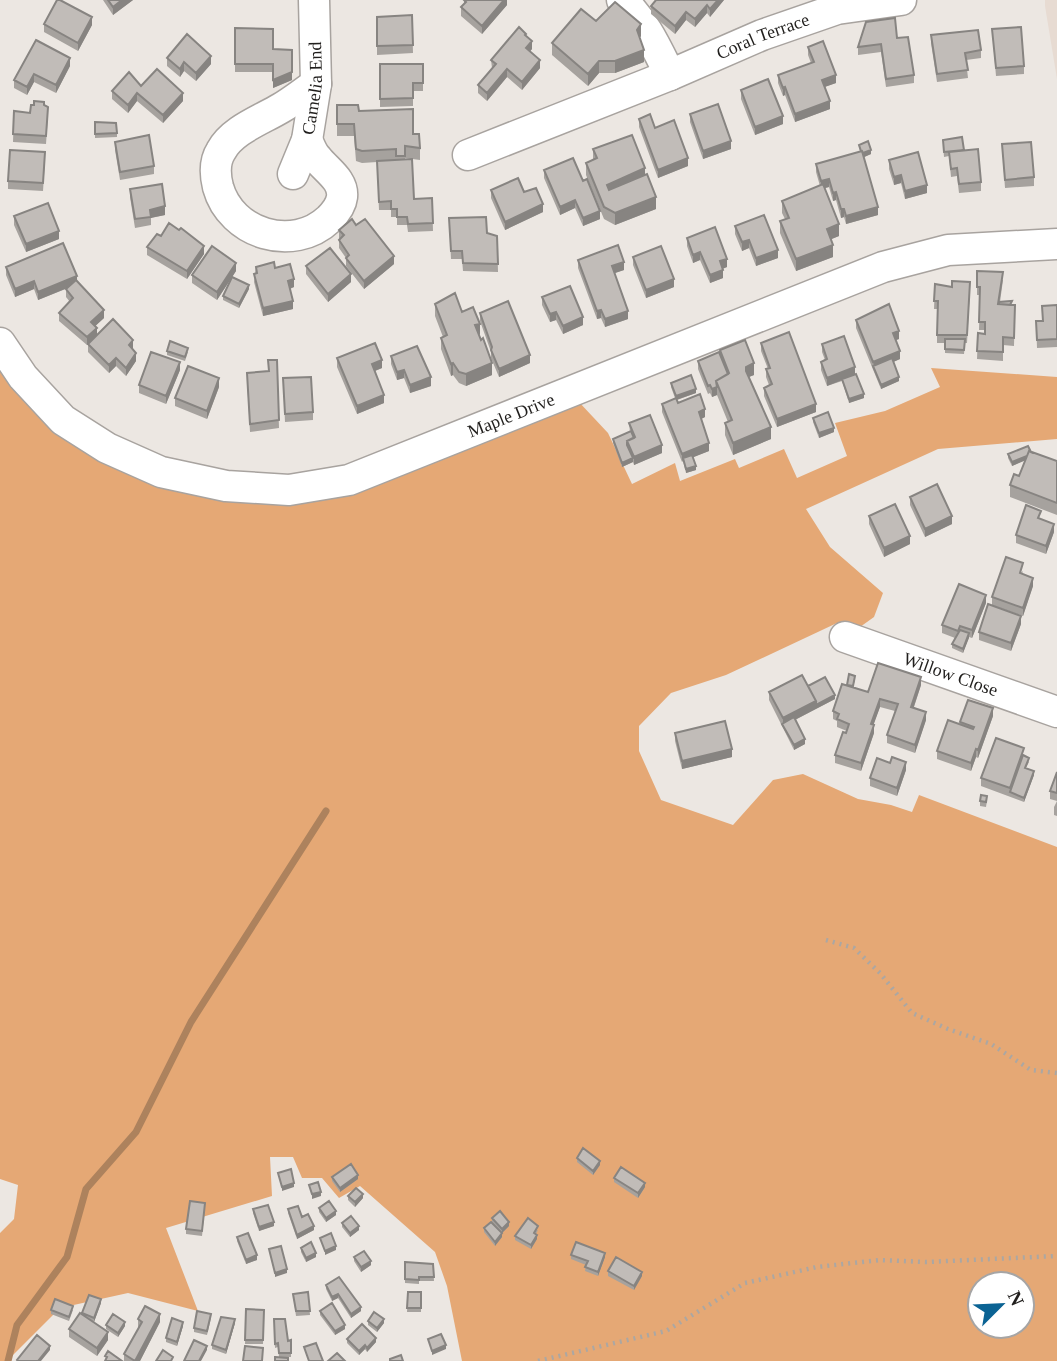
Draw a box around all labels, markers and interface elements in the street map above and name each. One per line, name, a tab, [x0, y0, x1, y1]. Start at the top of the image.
street label: Coral Terrace	[713, 9, 812, 64]
street label: Camelia End	[298, 41, 326, 136]
street label: Maple Drive	[465, 389, 557, 442]
street label: Willow Close	[901, 648, 1001, 700]
north arrow	[966, 1270, 1036, 1340]
text: N	[1004, 1288, 1029, 1309]

